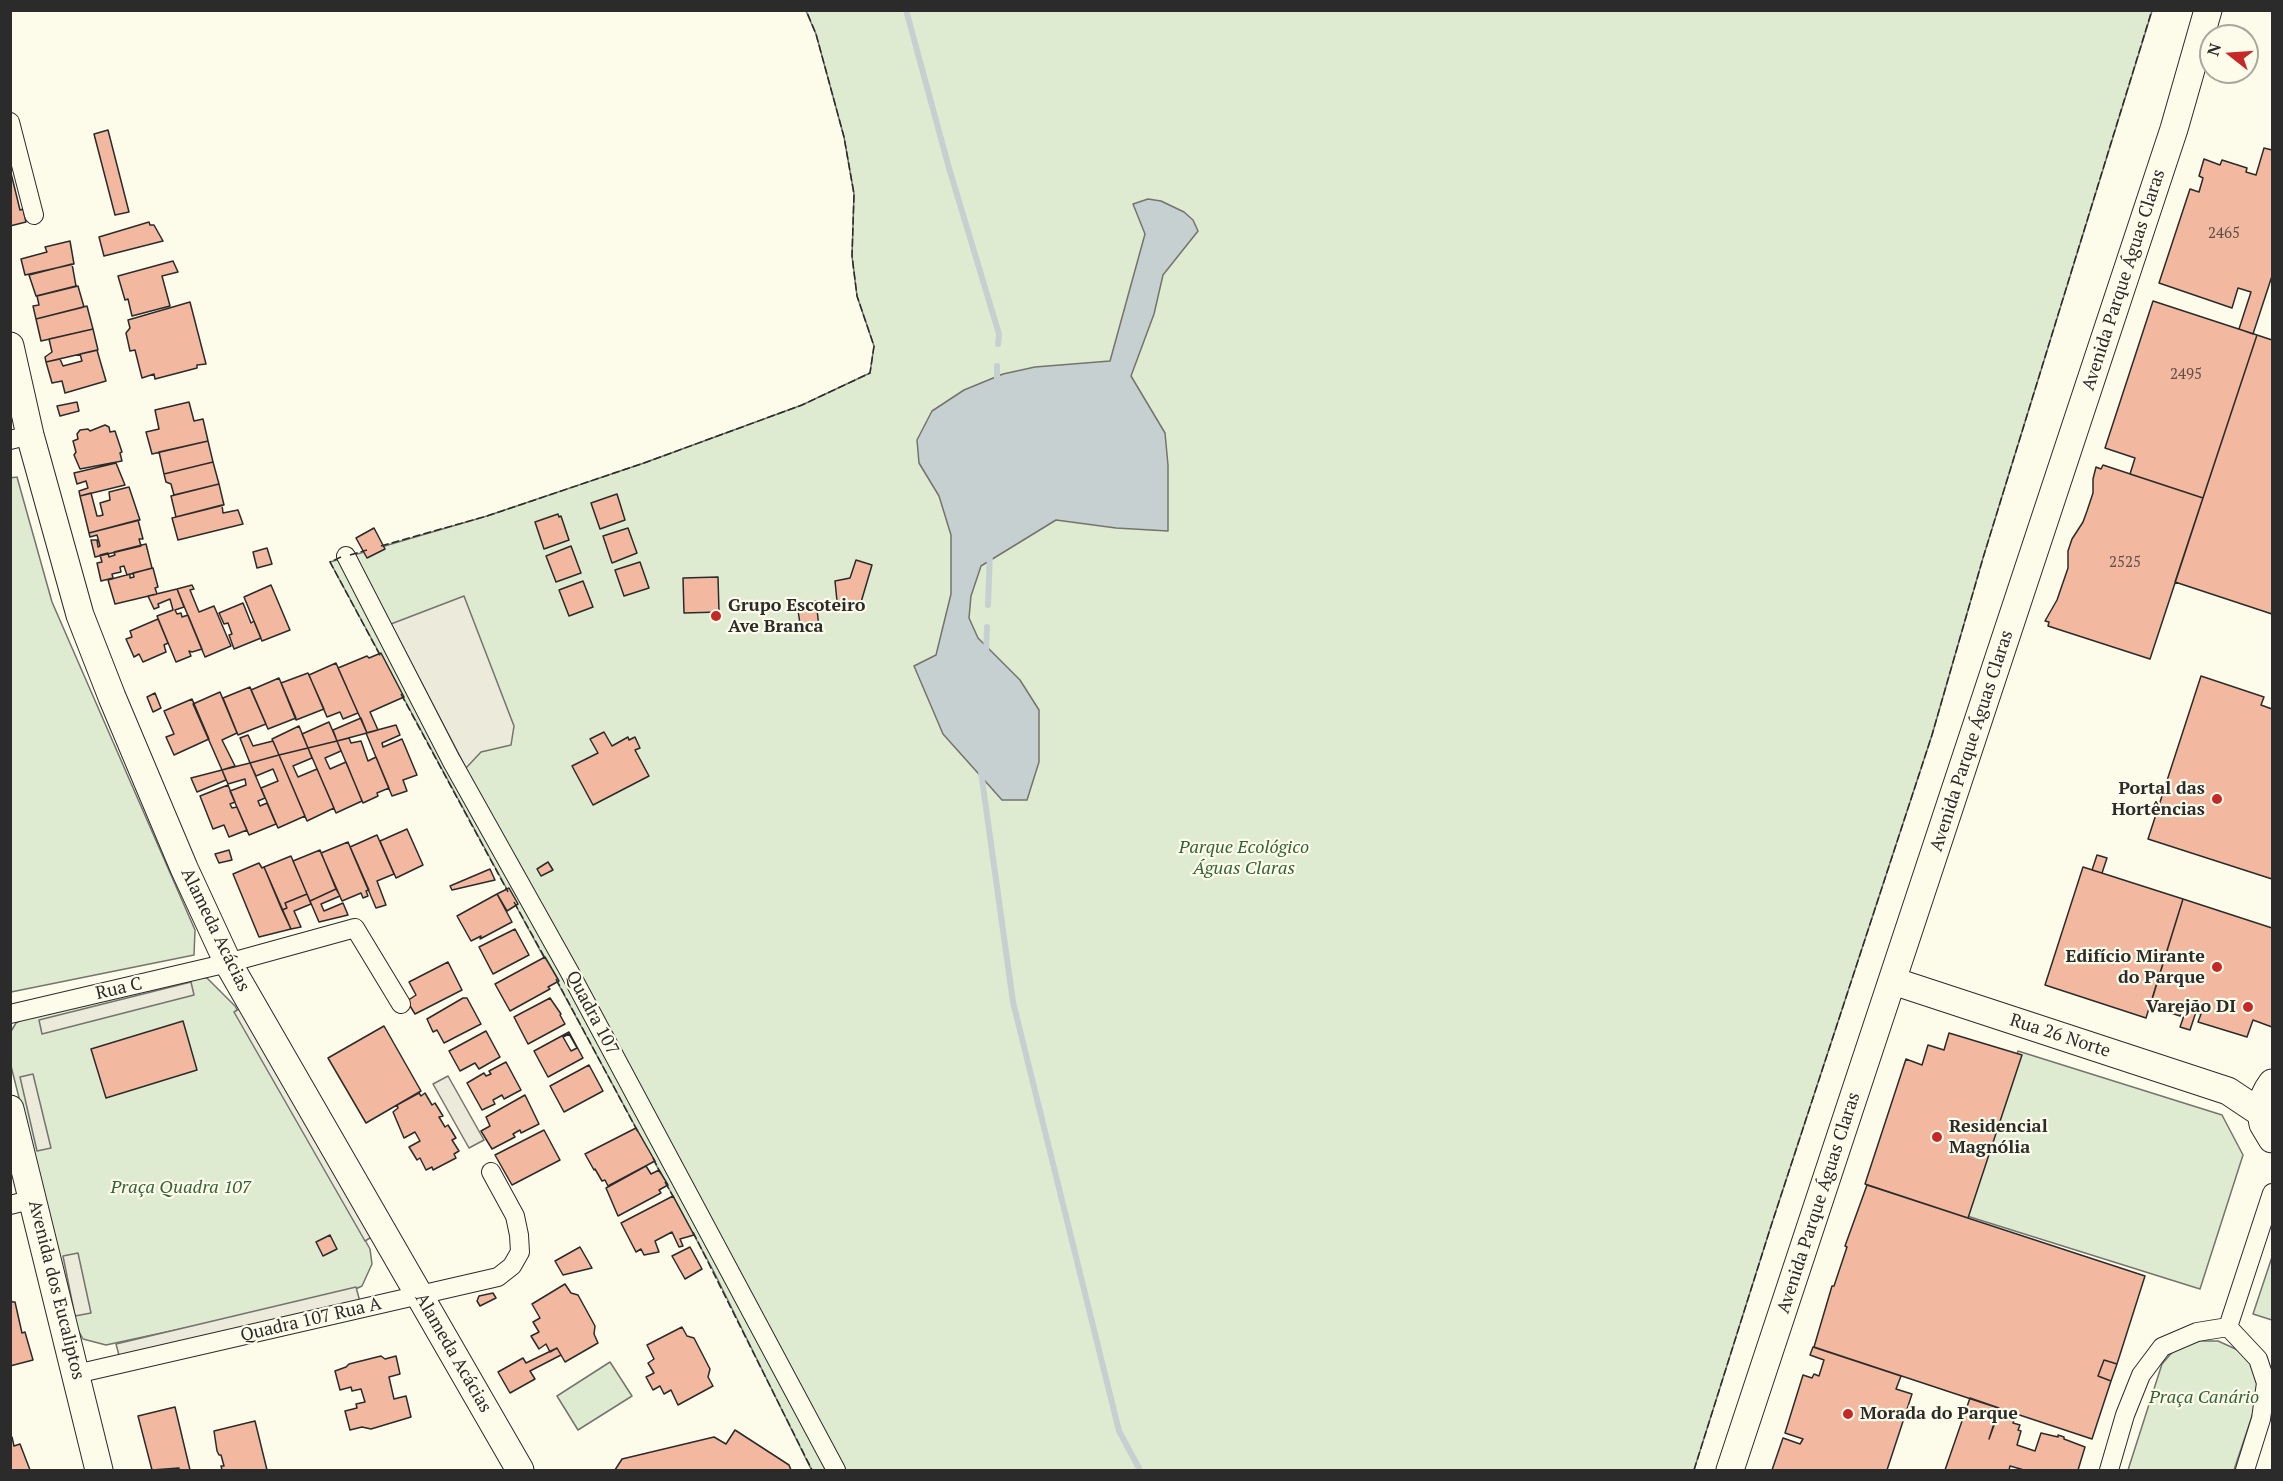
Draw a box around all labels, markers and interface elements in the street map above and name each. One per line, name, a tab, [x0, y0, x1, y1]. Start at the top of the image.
north arrow	[2199, 24, 2259, 84]
text: N	[2201, 40, 2226, 58]
street label: Avenida Parque Águas Claras	[2078, 167, 2170, 393]
house number: 2465	[2208, 225, 2240, 243]
house number: 2495	[2170, 366, 2202, 384]
house number: 2525	[2109, 554, 2141, 572]
place label: Grupo Escoteiro Ave Branca	[728, 595, 866, 638]
marker: Grupo Escoteiro Ave Branca	[709, 609, 723, 623]
street label: Avenida Parque Águas Claras	[1926, 628, 2018, 854]
place label: Portal das Hortências	[2111, 778, 2205, 820]
marker: Portal das Hortências	[2210, 792, 2224, 806]
park label: Parque Ecológico Águas Claras	[1179, 837, 1309, 880]
street label: Alameda Acácias	[176, 865, 254, 995]
place label: Edifício Mirante do Parque	[2066, 946, 2205, 988]
marker: Edifício Mirante do Parque	[2210, 960, 2224, 974]
street label: Quadra 107	[561, 967, 623, 1059]
street label: Rua C	[94, 973, 144, 1005]
place label: Varejão DI	[2146, 996, 2236, 1018]
marker: Varejão DI	[2241, 1000, 2255, 1014]
street label: Rua 26 Norte	[2007, 1010, 2113, 1062]
street label: Avenida Parque Águas Claras	[1773, 1090, 1865, 1316]
place label: Residencial Magnólia	[1949, 1116, 2048, 1158]
marker: Residencial Magnólia	[1930, 1130, 1944, 1144]
park label: Praça Quadra 107	[111, 1177, 251, 1199]
street label: Avenida dos Eucaliptos	[23, 1198, 89, 1382]
street label: Alameda Acácias	[410, 1289, 496, 1417]
street label: Quadra 107 Rua A	[239, 1293, 383, 1347]
park label: Praça Canário	[2149, 1387, 2259, 1409]
place label: Morada do Parque	[1860, 1403, 2018, 1425]
marker: Morada do Parque	[1841, 1407, 1855, 1421]

